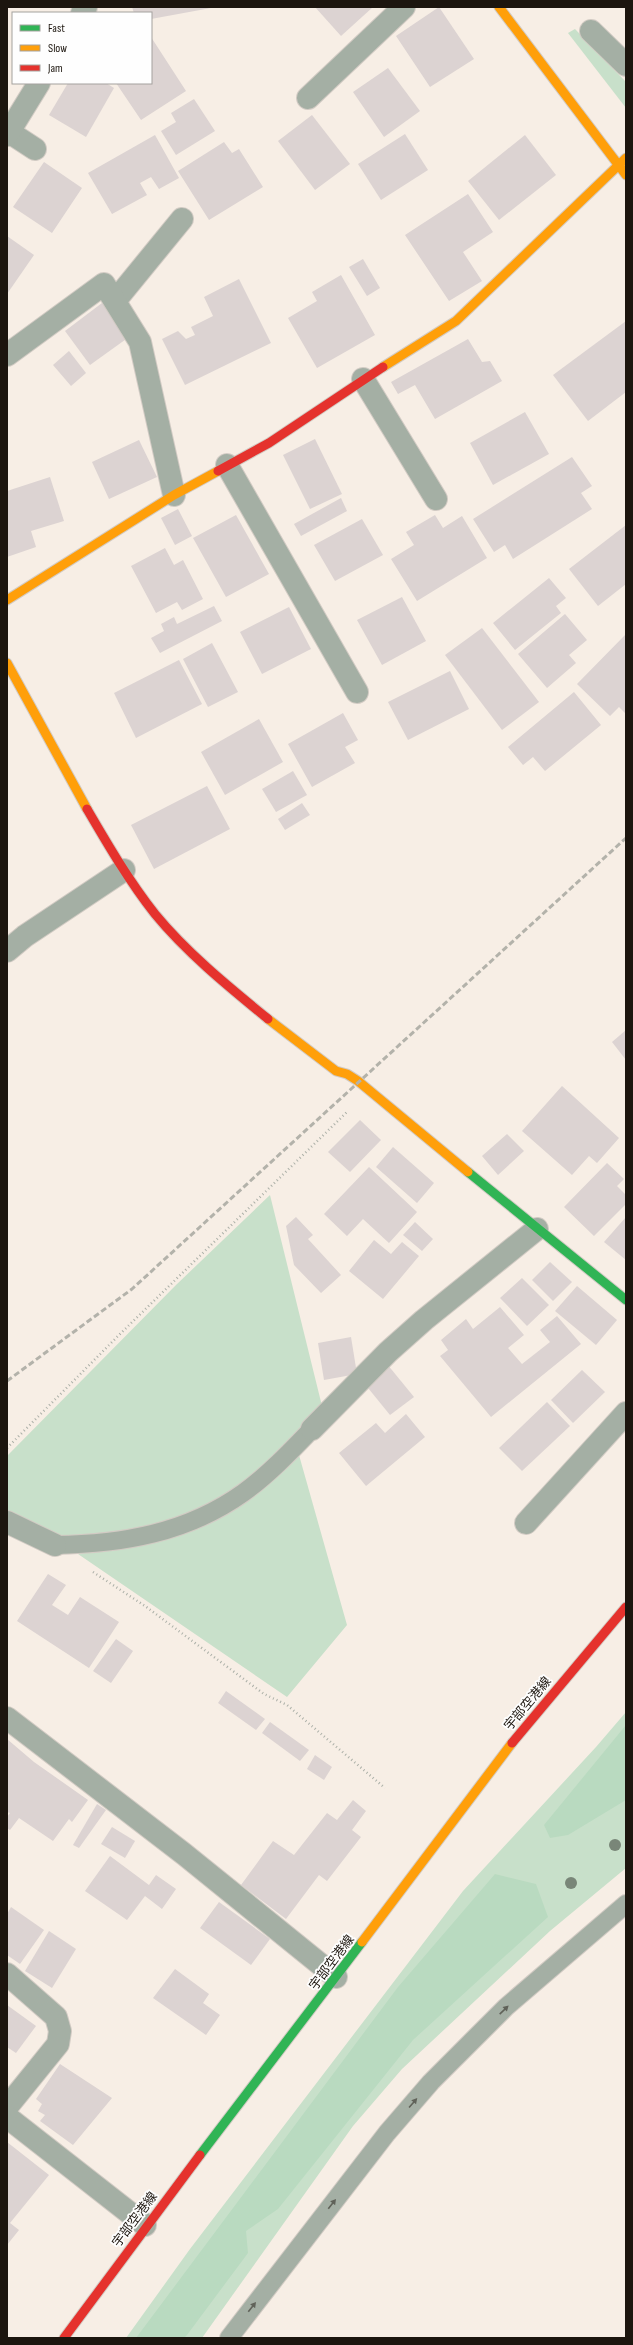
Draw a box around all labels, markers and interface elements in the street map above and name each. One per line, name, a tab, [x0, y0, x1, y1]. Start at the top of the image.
legend	[12, 12, 152, 84]
text: Fast	[48, 21, 65, 36]
text: Slow	[48, 41, 67, 56]
text: Jam	[47, 61, 63, 76]
street label: 宇部空港線	[501, 1674, 555, 1734]
street label: 宇部空港線	[306, 1932, 358, 1993]
one-way arrow	[499, 2005, 509, 2015]
one-way arrow	[408, 2098, 417, 2107]
street label: 宇部空港線	[109, 2189, 161, 2250]
one-way arrow	[328, 2199, 336, 2210]
one-way arrow	[248, 2302, 257, 2313]

